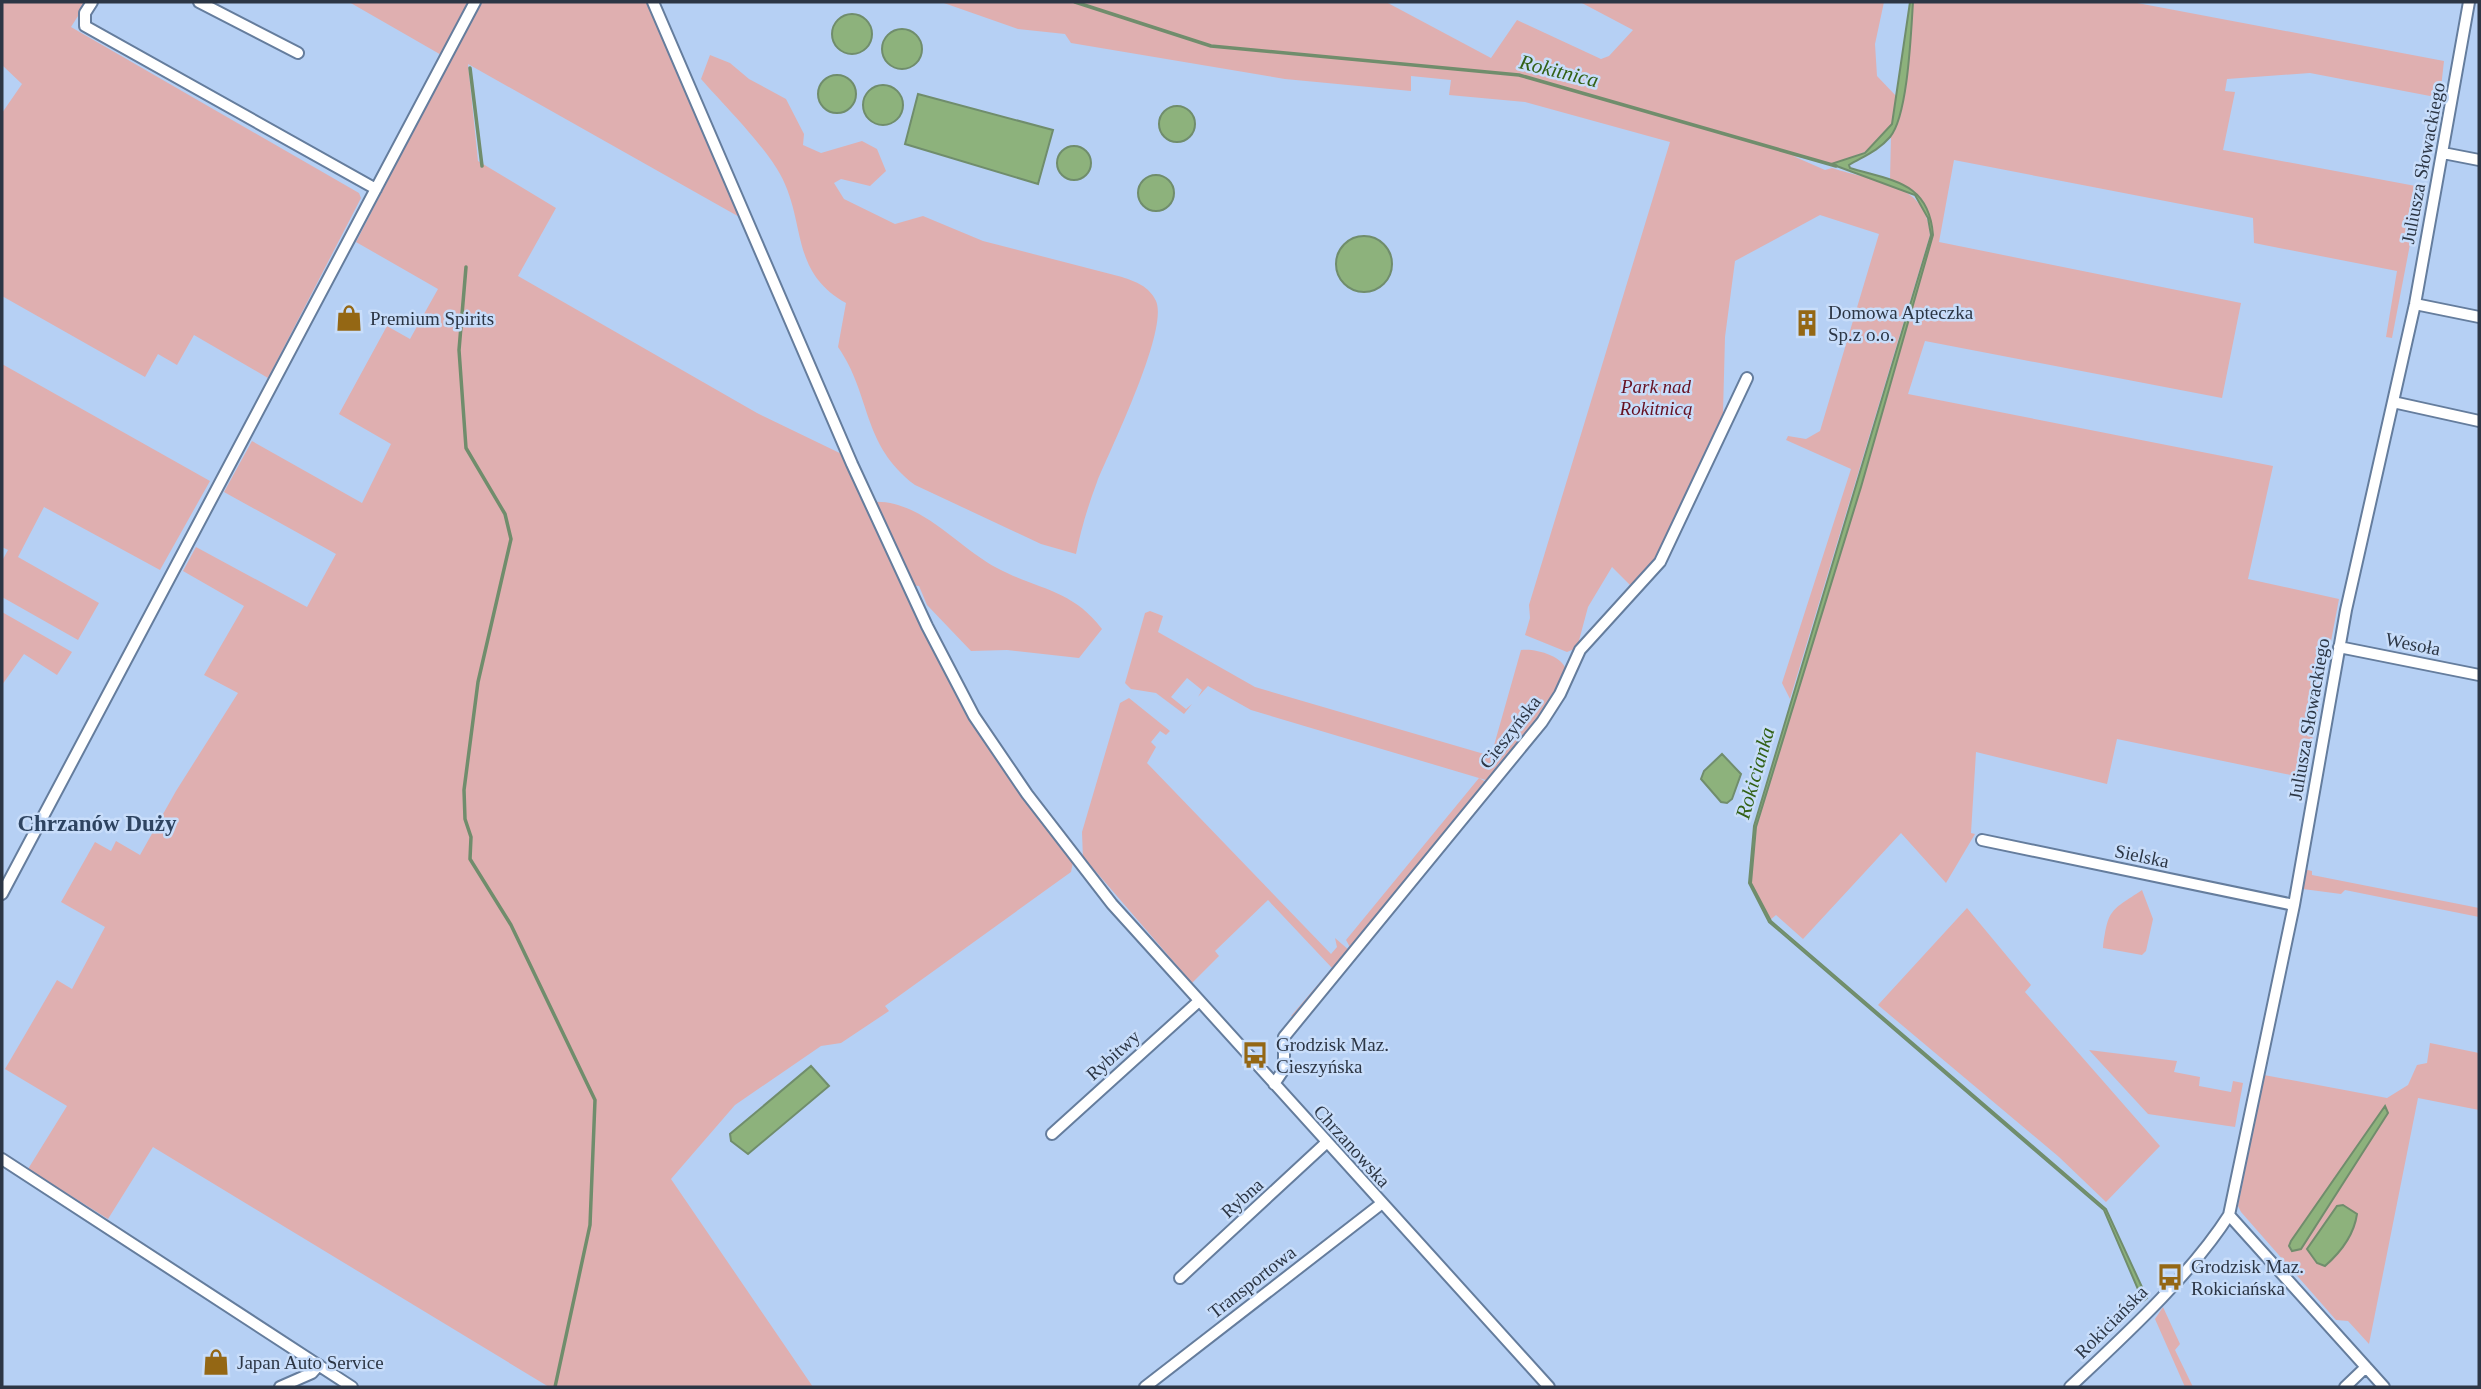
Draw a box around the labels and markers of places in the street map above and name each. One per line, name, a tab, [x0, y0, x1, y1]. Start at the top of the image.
place label: Domowa Apteczka Sp.z o.o.	[1828, 302, 1974, 345]
shop icon: Premium Spirits	[334, 303, 364, 333]
place label: Premium Spirits	[370, 308, 494, 329]
building icon: Domowa Apteczka Sp.z o.o.	[1792, 308, 1822, 338]
place label: Grodzisk Maz. Cieszyńska	[1276, 1034, 1389, 1077]
bus stop icon: Grodzisk Maz. Cieszyńska	[1240, 1040, 1270, 1070]
place label: Grodzisk Maz. Rokiciańska	[2191, 1256, 2304, 1299]
bus stop icon: Grodzisk Maz. Rokiciańska	[2155, 1262, 2185, 1292]
shop icon: Japan Auto Service	[201, 1347, 231, 1377]
place label: Japan Auto Service	[237, 1352, 384, 1373]

